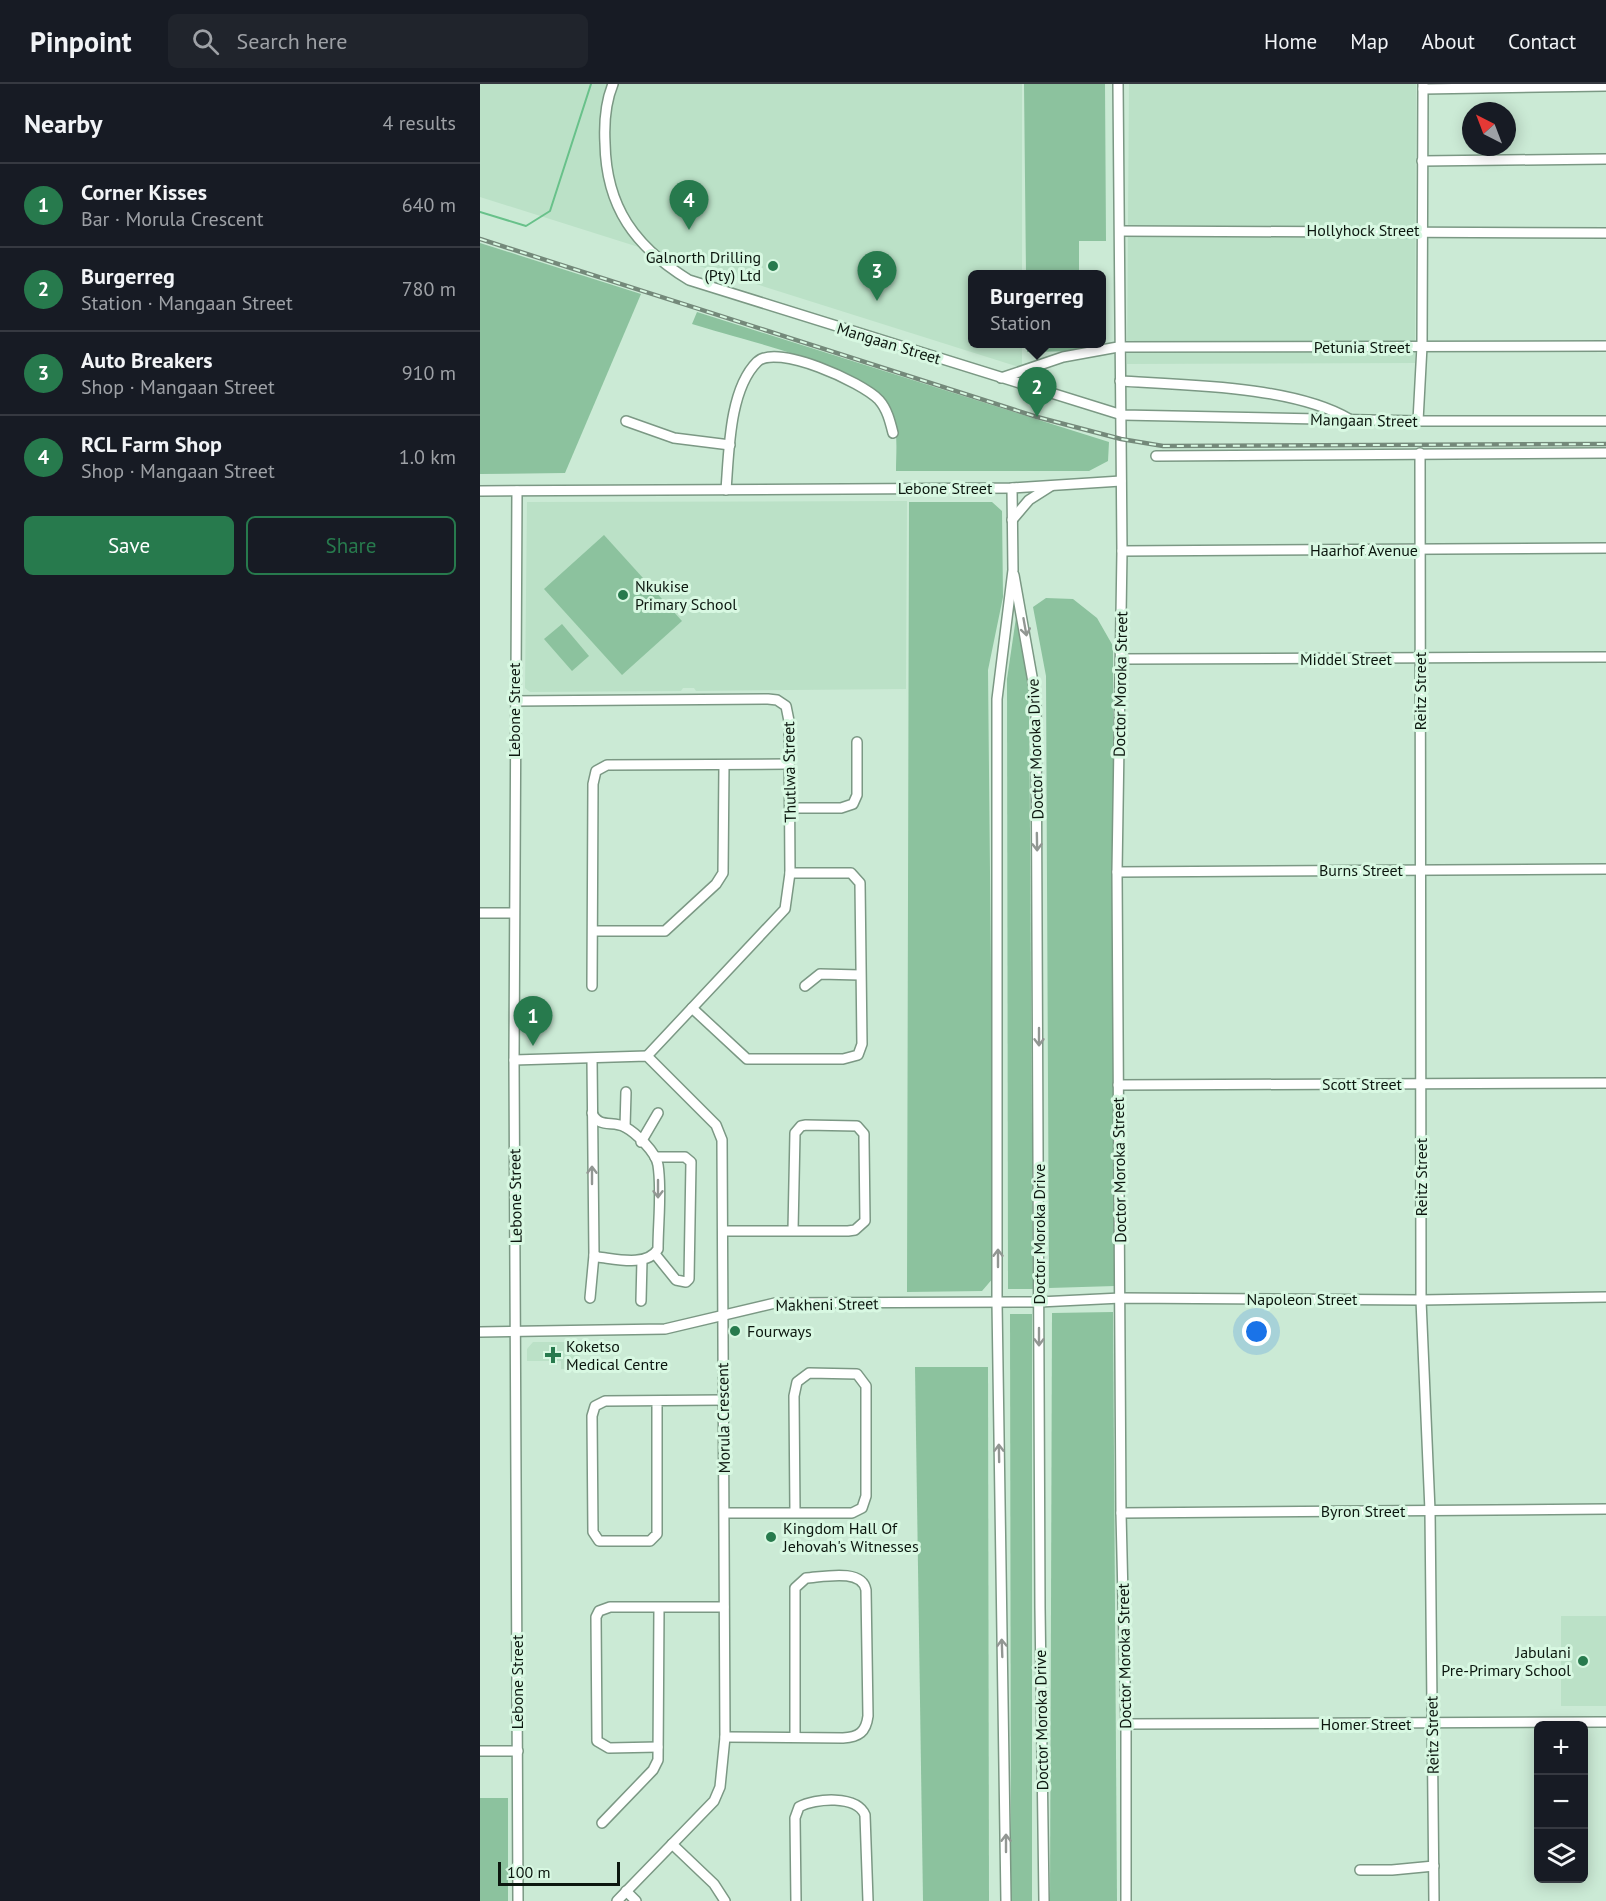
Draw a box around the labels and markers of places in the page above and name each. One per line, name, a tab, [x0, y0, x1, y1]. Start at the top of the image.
pin: 4	[670, 180, 708, 230]
place label: Galnorth Drilling (Pty) Ltd	[646, 247, 761, 285]
pin: 3	[858, 252, 896, 301]
marker: Galnorth Drilling (Pty) Ltd	[766, 259, 780, 273]
pin: 2	[1018, 368, 1056, 417]
place label: Nkukise Primary School	[635, 576, 737, 614]
marker: Nkukise Primary School	[616, 588, 630, 602]
pin: 1	[514, 996, 552, 1046]
place label: Fourways	[747, 1321, 812, 1341]
marker: Fourways	[728, 1324, 742, 1338]
place label: Koketso Medical Centre	[566, 1336, 668, 1374]
marker: Koketso Medical Centre	[544, 1346, 562, 1364]
place label: Kingdom Hall Of Jehovah's Witnesses	[782, 1518, 919, 1556]
marker: Kingdom Hall Of Jehovah's Witnesses	[764, 1530, 778, 1544]
place label: Jabulani Pre-Primary School	[1441, 1642, 1571, 1680]
marker: Jabulani Pre-Primary School	[1576, 1654, 1590, 1668]

